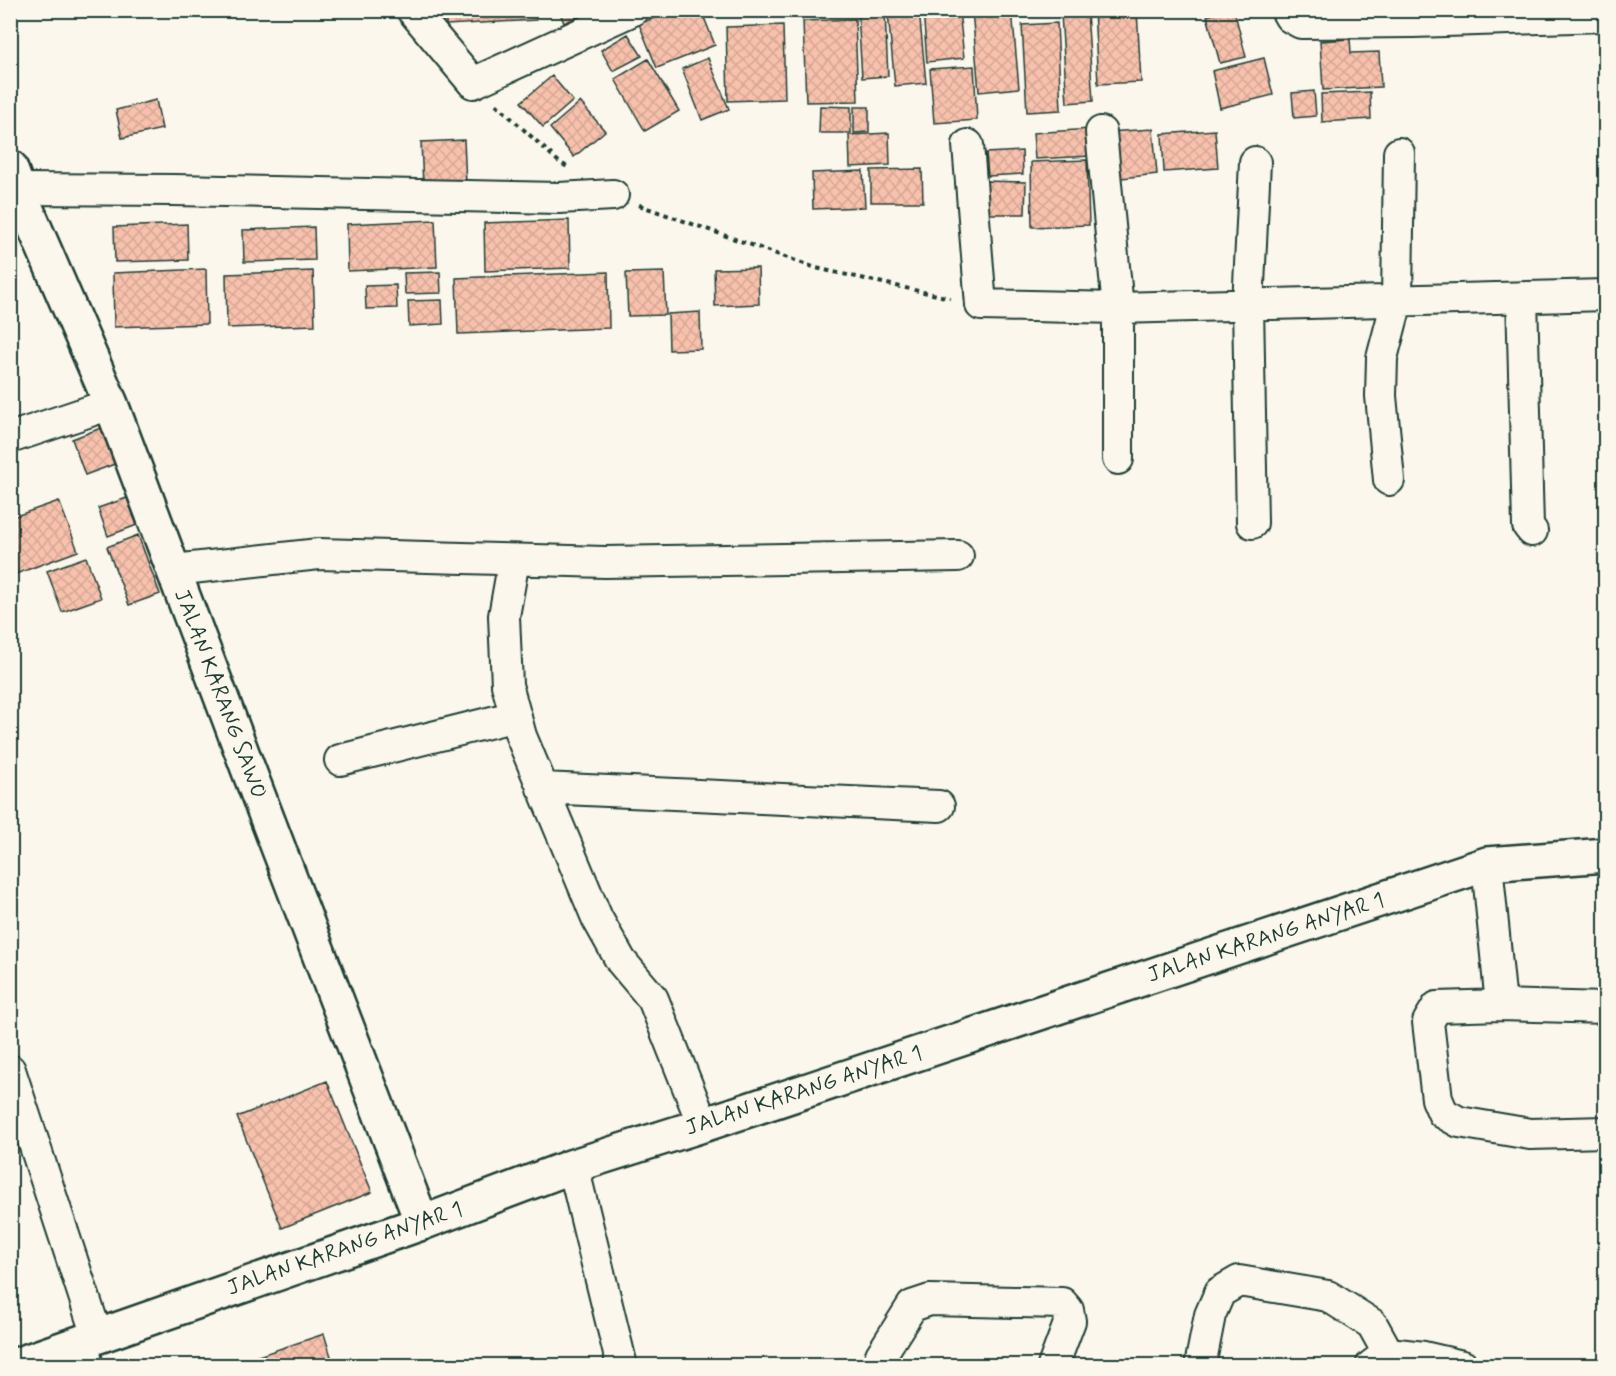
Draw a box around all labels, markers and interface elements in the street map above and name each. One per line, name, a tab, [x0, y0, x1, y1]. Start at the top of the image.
street label: JALAN KARANG SAWO	[167, 585, 273, 803]
street label: JALAN KARANG ANYAR 1	[1144, 886, 1388, 990]
street label: JALAN KARANG ANYAR 1	[682, 1039, 926, 1143]
street label: JALAN KARANG ANYAR 1	[224, 1196, 466, 1302]

